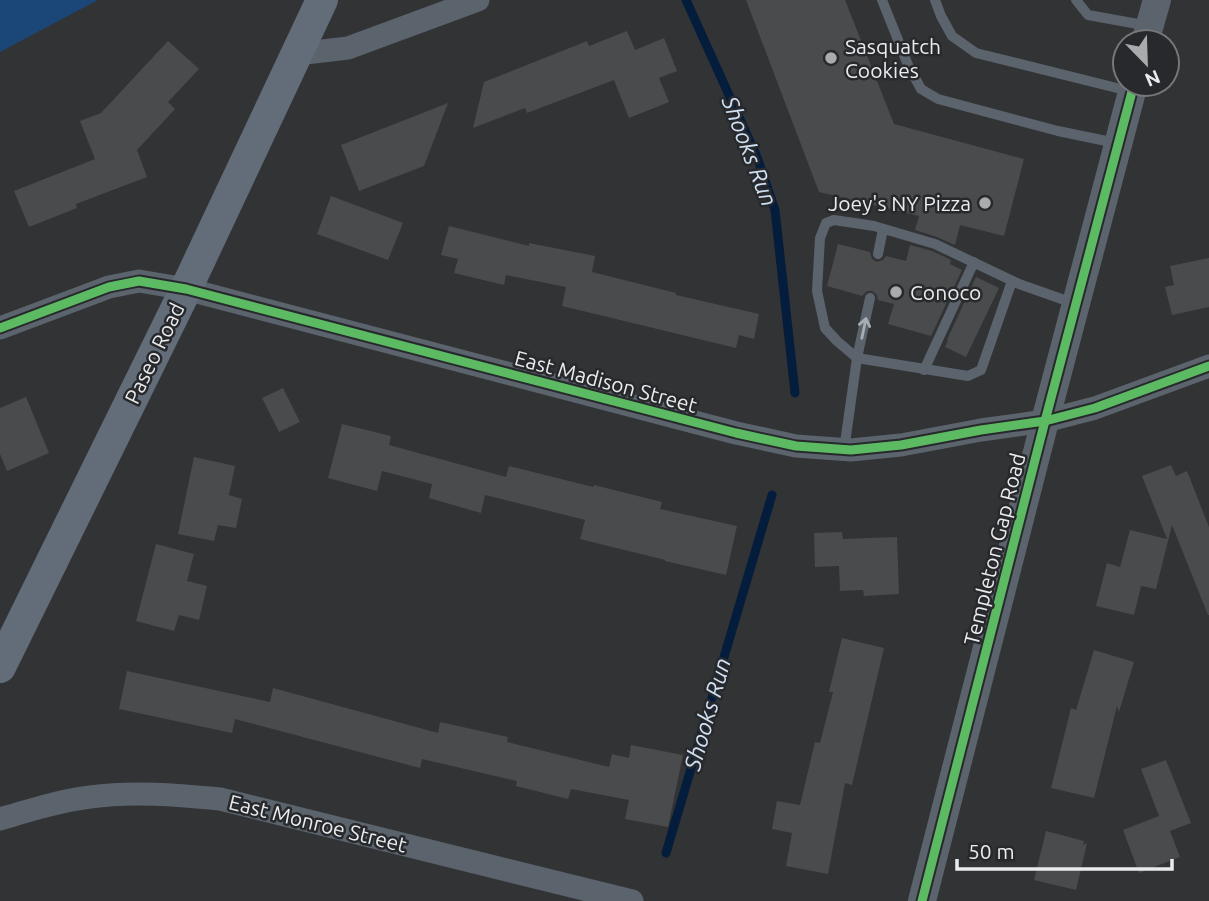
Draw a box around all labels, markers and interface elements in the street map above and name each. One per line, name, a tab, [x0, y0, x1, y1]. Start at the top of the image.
north arrow	[1111, 28, 1181, 98]
place label: Sasquatch Cookies	[845, 34, 941, 82]
marker: Sasquatch Cookies	[823, 50, 839, 66]
text: N	[1142, 66, 1163, 92]
water label: Shooks Run	[717, 92, 782, 209]
place label: Joey's NY Pizza	[828, 191, 971, 215]
marker: Joey's NY Pizza	[977, 195, 993, 211]
place label: Conoco	[910, 280, 981, 304]
marker: Conoco	[888, 284, 904, 300]
street label: Paseo Road	[119, 299, 189, 407]
one-way arrow	[857, 317, 871, 340]
street label: East Madison Street	[512, 345, 700, 417]
street label: Templeton Gap Road	[958, 450, 1030, 648]
water label: Shooks Run	[679, 655, 735, 774]
street label: East Monroe Street	[227, 789, 409, 857]
scale bar	[957, 828, 1172, 872]
text: 50 m	[968, 839, 1015, 863]

